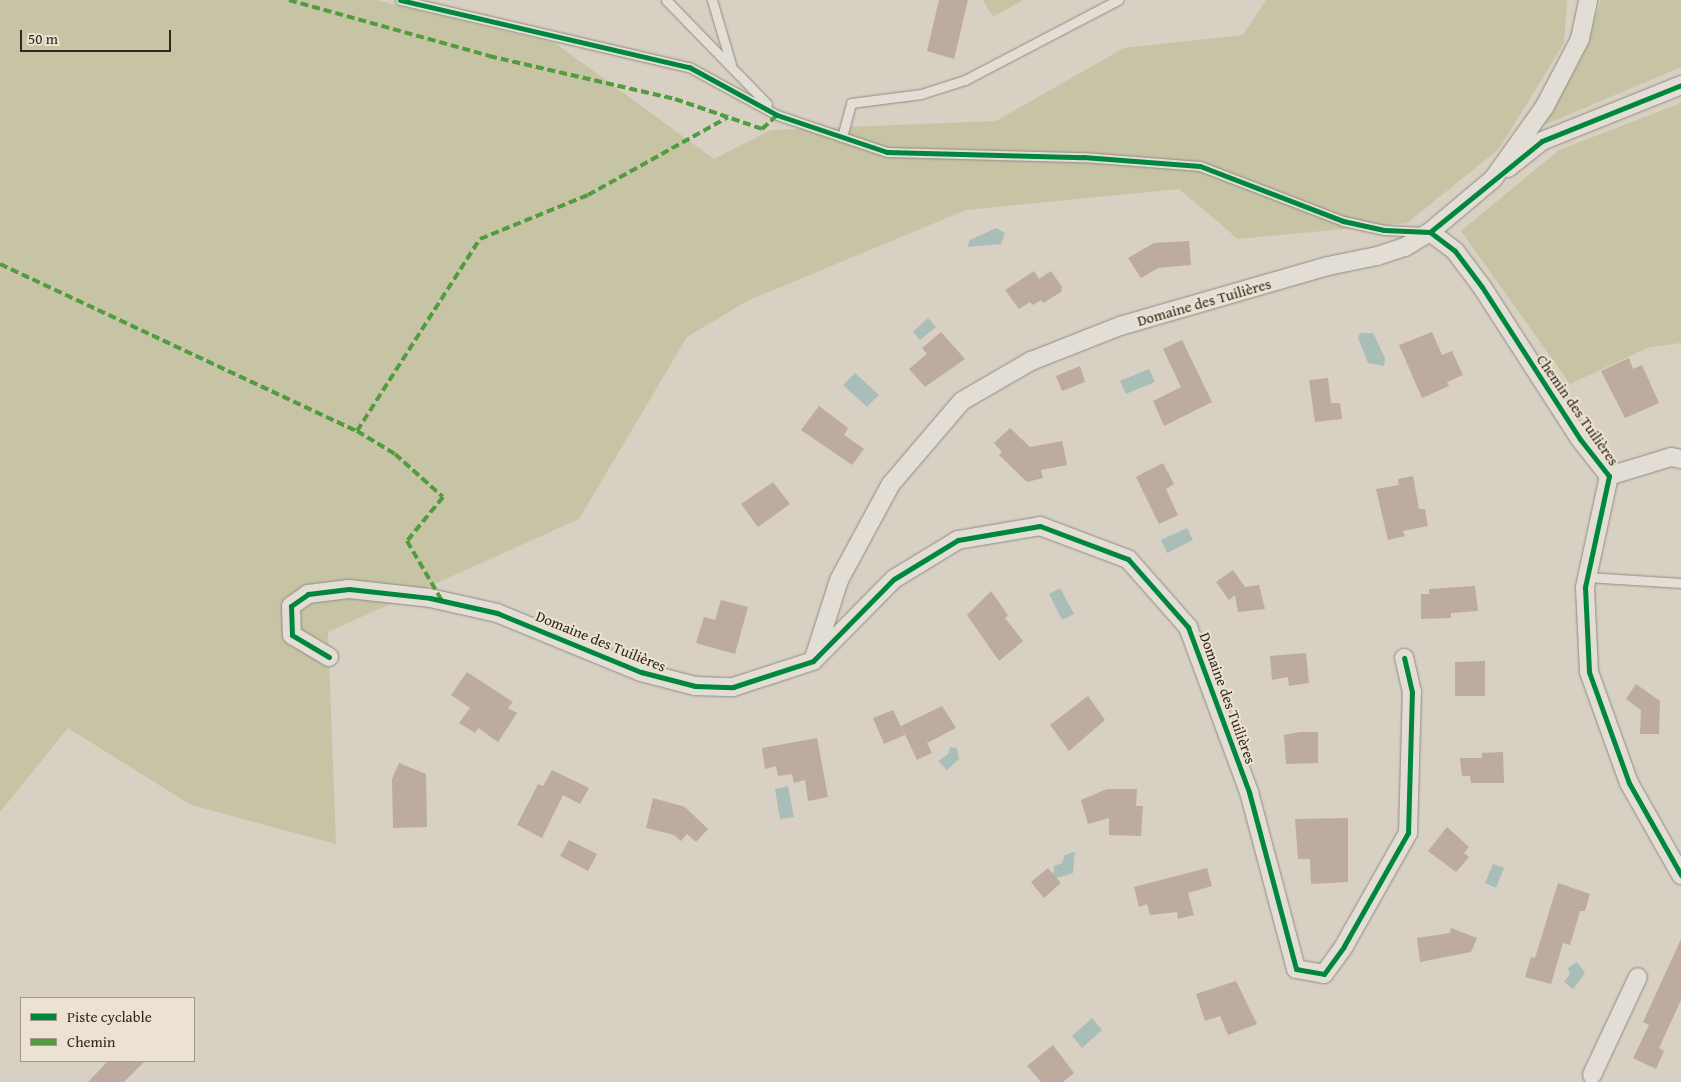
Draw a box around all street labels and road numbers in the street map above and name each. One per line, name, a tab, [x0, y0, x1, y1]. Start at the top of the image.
street label: Domaine des Tuilières	[1135, 274, 1273, 330]
street label: Chemin des Tuilières	[1533, 351, 1623, 469]
street label: Domaine des Tuilières	[533, 607, 669, 675]
street label: Domaine des Tuilières	[1196, 630, 1260, 766]

